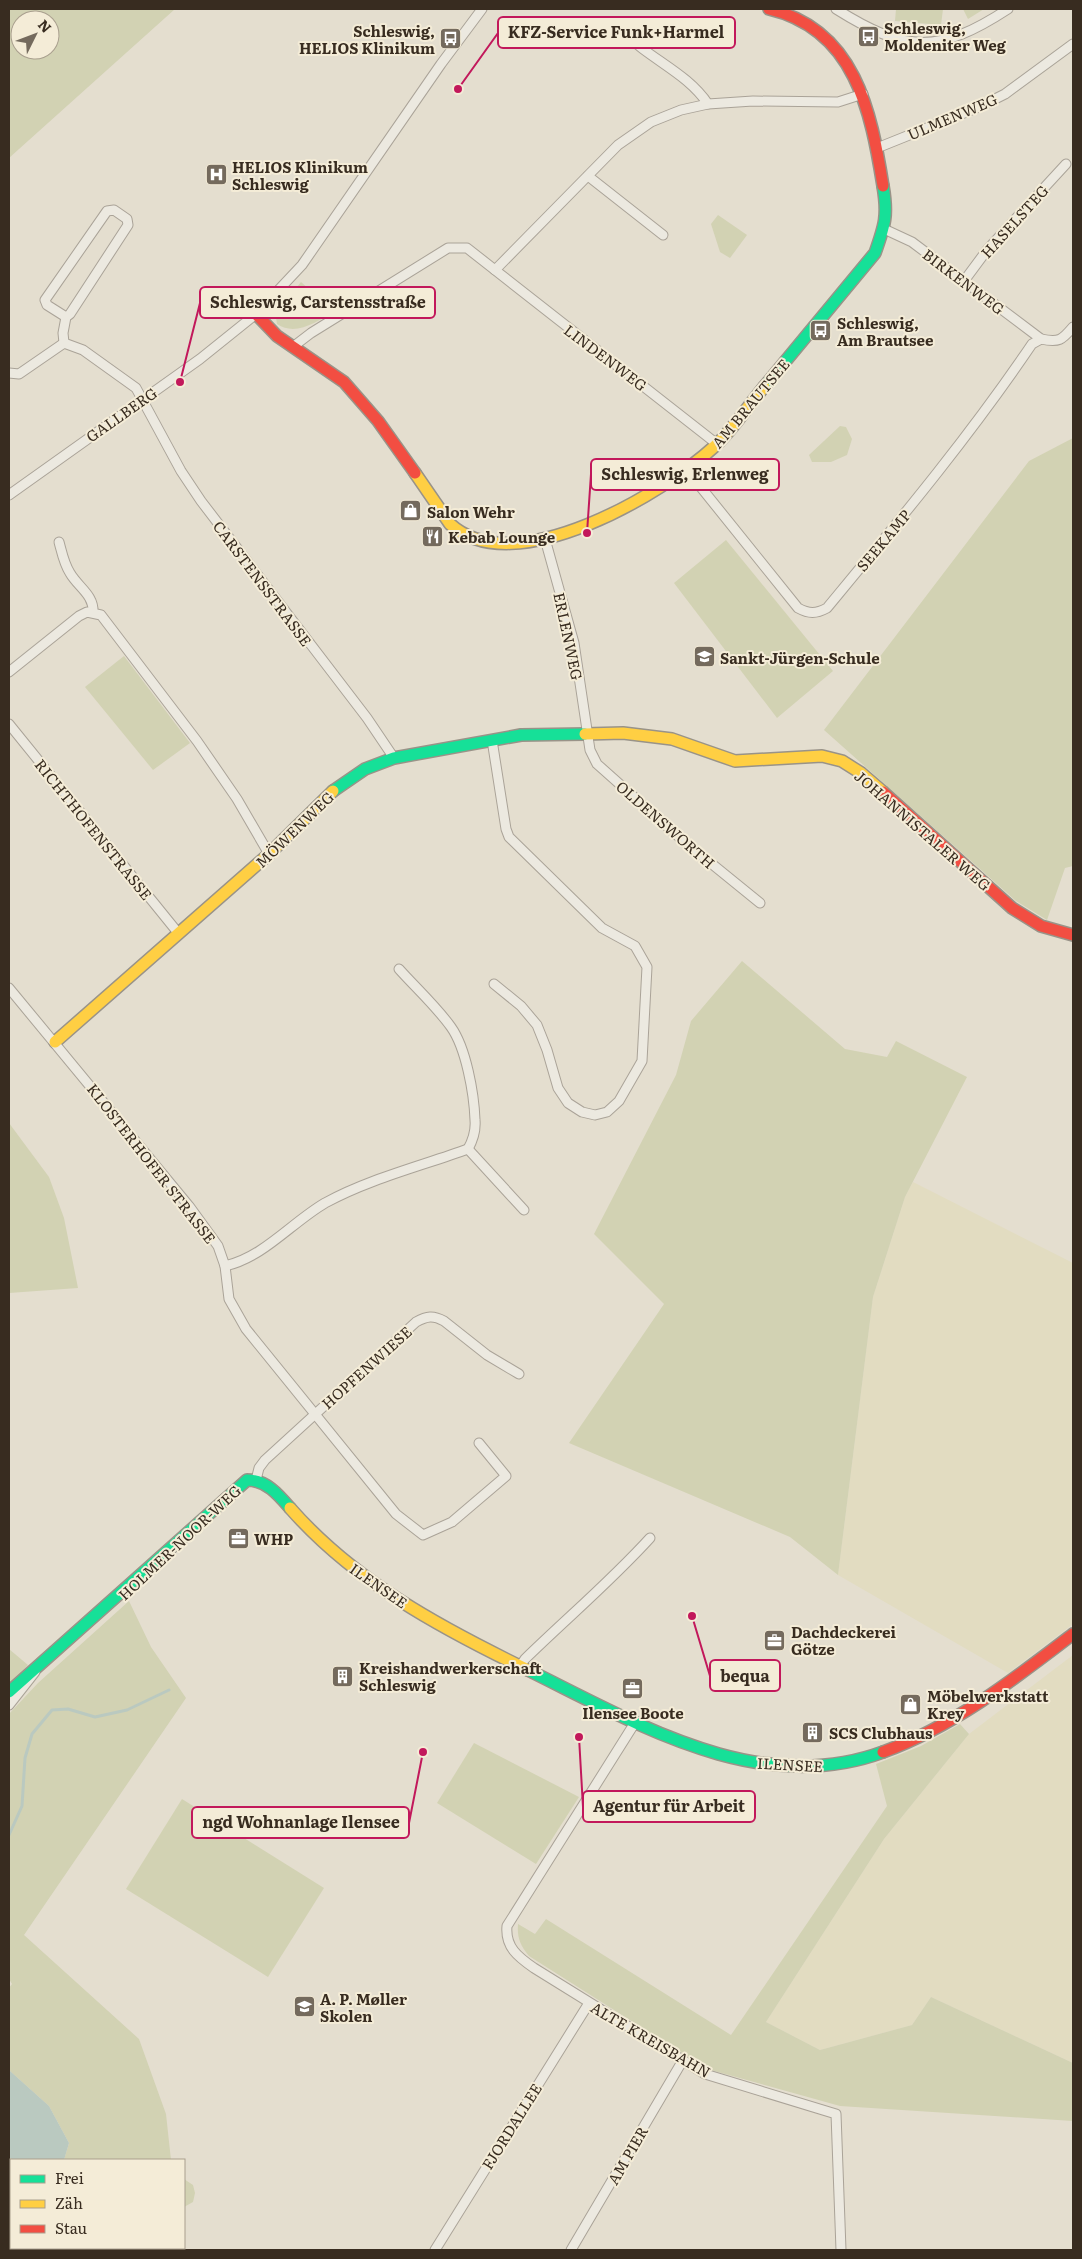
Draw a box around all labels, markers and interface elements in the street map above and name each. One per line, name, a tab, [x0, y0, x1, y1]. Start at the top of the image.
north arrow	[10, 10, 60, 60]
text: N	[34, 15, 57, 37]
place label: Schleswig, Moldeniter Weg	[884, 16, 1007, 56]
callout: KFZ-Service Funk+Harmel	[498, 17, 735, 48]
place label: Schleswig, HELIOS Klinikum	[299, 19, 435, 59]
text: KFZ-Service Funk+Harmel	[508, 19, 725, 43]
bus stop icon: Schleswig, Moldeniter Weg	[856, 24, 880, 48]
bus stop icon: Schleswig, HELIOS Klinikum	[439, 27, 463, 51]
street label: ULMENWEG	[903, 87, 1001, 145]
place label: HELIOS Klinikum Schleswig	[232, 155, 368, 195]
hospital icon: HELIOS Klinikum Schleswig	[204, 163, 228, 187]
street label: HASELSTEG	[975, 179, 1053, 263]
street label: BIRKENWEG	[918, 242, 1010, 320]
callout: Schleswig, Carstensstraße	[200, 287, 435, 318]
text: Schleswig, Carstensstraße	[210, 289, 426, 313]
place label: Schleswig, Am Brautsee	[837, 311, 934, 351]
street label: LINDENWEG	[560, 318, 652, 396]
bus stop icon: Schleswig, Am Brautsee	[809, 319, 833, 343]
street label: AM BRAUTSEE	[706, 353, 794, 453]
street label: GALLBERG	[81, 381, 161, 447]
callout: Schleswig, Erlenweg	[591, 459, 779, 490]
text: Schleswig, Erlenweg	[601, 461, 769, 485]
shop icon: Salon Wehr	[399, 499, 423, 523]
place label: Salon Wehr	[427, 500, 515, 523]
street label: SEEKAMP	[850, 504, 916, 576]
street label: CARSTENSSTRASSE	[208, 515, 318, 651]
restaurant icon: Kebab Lounge	[420, 524, 444, 548]
place label: Kebab Lounge	[448, 525, 556, 548]
street label: ERLENWEG	[548, 590, 590, 682]
school or university icon: Sankt-Jürgen-Schule	[692, 645, 716, 669]
place label: Sankt-Jürgen-Schule	[720, 646, 880, 669]
street label: RICHTHOFENSTRASSE	[30, 754, 158, 904]
street label: JOHANNISTALER WEG	[850, 764, 996, 896]
street label: OLDENSWORTH	[612, 775, 720, 873]
street label: MÖWENWEG	[249, 785, 339, 873]
street label: KLOSTERHOFER STRASSE	[82, 1078, 222, 1248]
street label: HOPFENWIESE	[316, 1320, 416, 1414]
street label: HOLMER-NOOR-WEG	[112, 1479, 246, 1605]
office icon: WHP	[226, 1526, 250, 1550]
place label: WHP	[254, 1527, 293, 1550]
street label: ILENSEE	[345, 1557, 413, 1613]
place label: Dachdeckerei Götze	[791, 1620, 897, 1660]
office icon: Dachdeckerei Götze	[763, 1628, 787, 1652]
place label: Kreishandwerkerschaft Schleswig	[359, 1656, 542, 1696]
callout: bequa	[710, 1660, 780, 1691]
text: bequa	[720, 1663, 771, 1687]
building icon: Kreishandwerkerschaft Schleswig	[331, 1664, 355, 1688]
office icon: Ilensee Boote	[621, 1677, 645, 1701]
place label: Möbelwerkstatt Krey	[927, 1684, 1049, 1724]
shop icon: Möbelwerkstatt Krey	[899, 1692, 923, 1716]
place label: Ilensee Boote	[582, 1701, 684, 1724]
building icon: SCS Clubhaus	[801, 1720, 825, 1744]
place label: SCS Clubhaus	[829, 1721, 933, 1744]
street label: ILENSEE	[757, 1751, 823, 1777]
callout: Agentur für Arbeit	[583, 1791, 755, 1822]
text: Agentur für Arbeit	[593, 1793, 745, 1817]
callout: ngd Wohnanlage Ilensee	[192, 1807, 409, 1838]
text: ngd Wohnanlage Ilensee	[202, 1809, 400, 1833]
place label: A. P. Møller Skolen	[320, 1987, 407, 2027]
school or university icon: A. P. Møller Skolen	[292, 1995, 316, 2019]
street label: ALTE KREISBAHN	[587, 1995, 715, 2083]
street label: FJORDALLEE	[475, 2078, 547, 2174]
street label: AM PIER	[601, 2121, 653, 2189]
legend	[10, 2159, 185, 2249]
text: Frei	[55, 2166, 84, 2189]
text: Zäh	[55, 2191, 83, 2214]
text: Stau	[55, 2216, 87, 2239]

